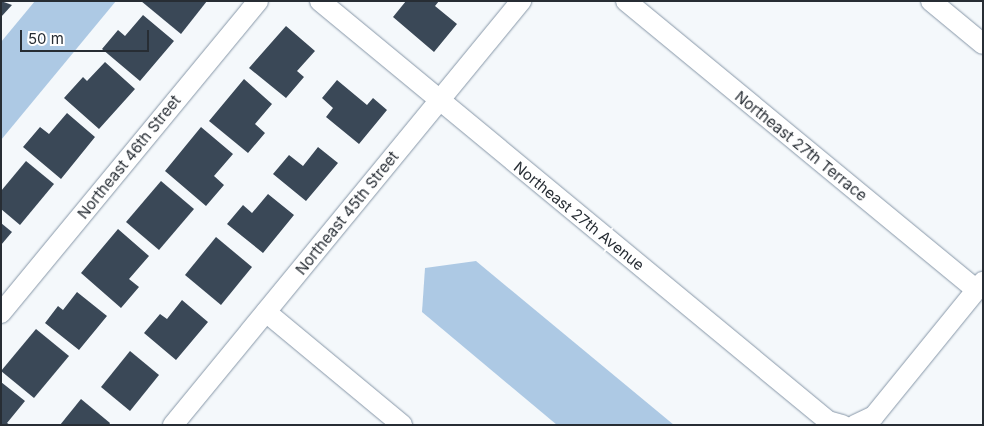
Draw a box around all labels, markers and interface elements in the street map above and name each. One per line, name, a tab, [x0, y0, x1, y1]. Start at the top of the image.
scale bar	[22, 20, 151, 52]
text: 50 m	[28, 29, 64, 48]
street label: Northeast 27th Terrace	[731, 87, 871, 205]
street label: Northeast 46th Street	[74, 92, 184, 222]
street label: Northeast 45th Street	[292, 148, 402, 278]
street label: Northeast 27th Avenue	[510, 158, 648, 274]

